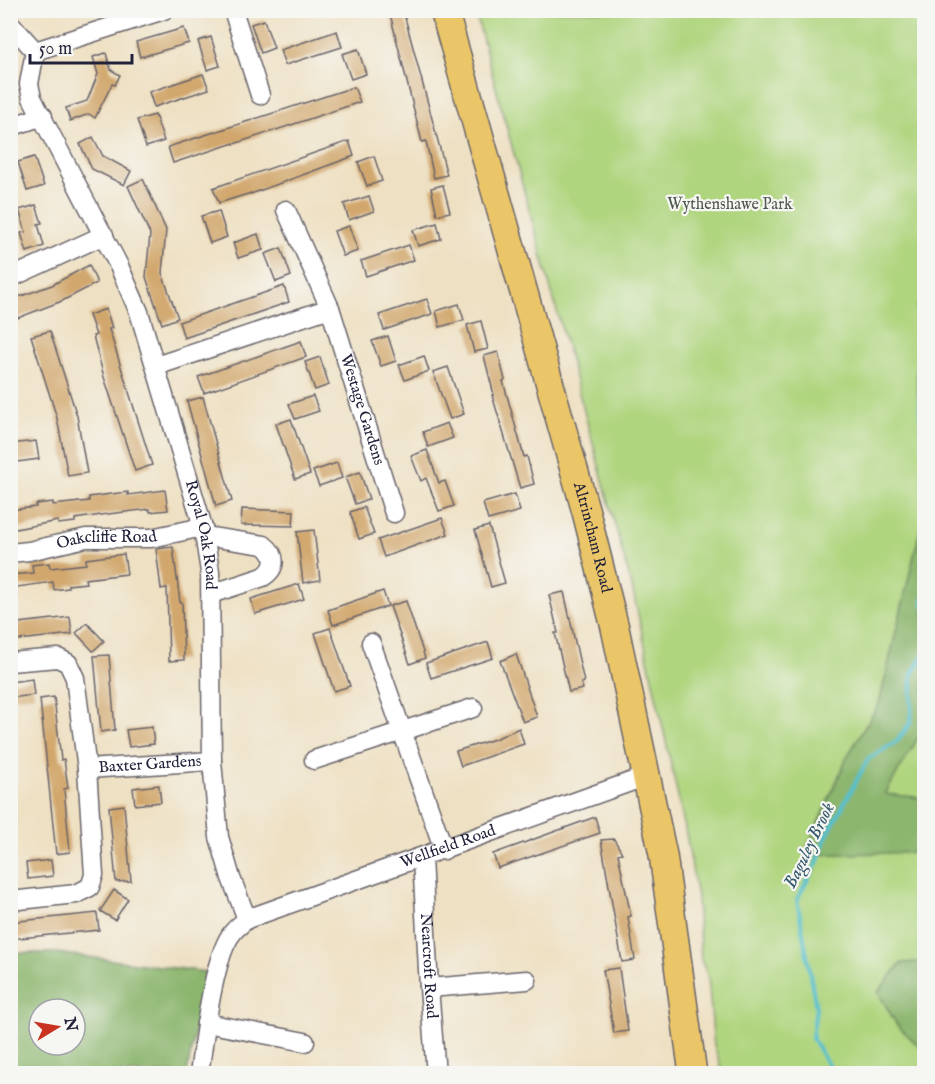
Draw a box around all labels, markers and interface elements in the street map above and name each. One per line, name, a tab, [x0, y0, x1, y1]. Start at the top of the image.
scale bar	[30, 27, 132, 65]
text: 50 m	[39, 38, 72, 61]
park label: Wythenshawe Park	[667, 195, 793, 215]
street label: Westage Gardens	[335, 352, 389, 468]
street label: Royal Oak Road	[180, 478, 220, 590]
street label: Altrincham Road	[568, 479, 616, 596]
street label: Oakcliffe Road	[55, 527, 159, 554]
street label: Baxter Gardens	[98, 752, 202, 778]
water label: Baguley Brook	[779, 799, 841, 893]
street label: Wellfield Road	[398, 821, 499, 873]
street label: Nearcroft Road	[415, 912, 442, 1020]
north arrow	[27, 997, 87, 1057]
text: N	[58, 1015, 81, 1033]

